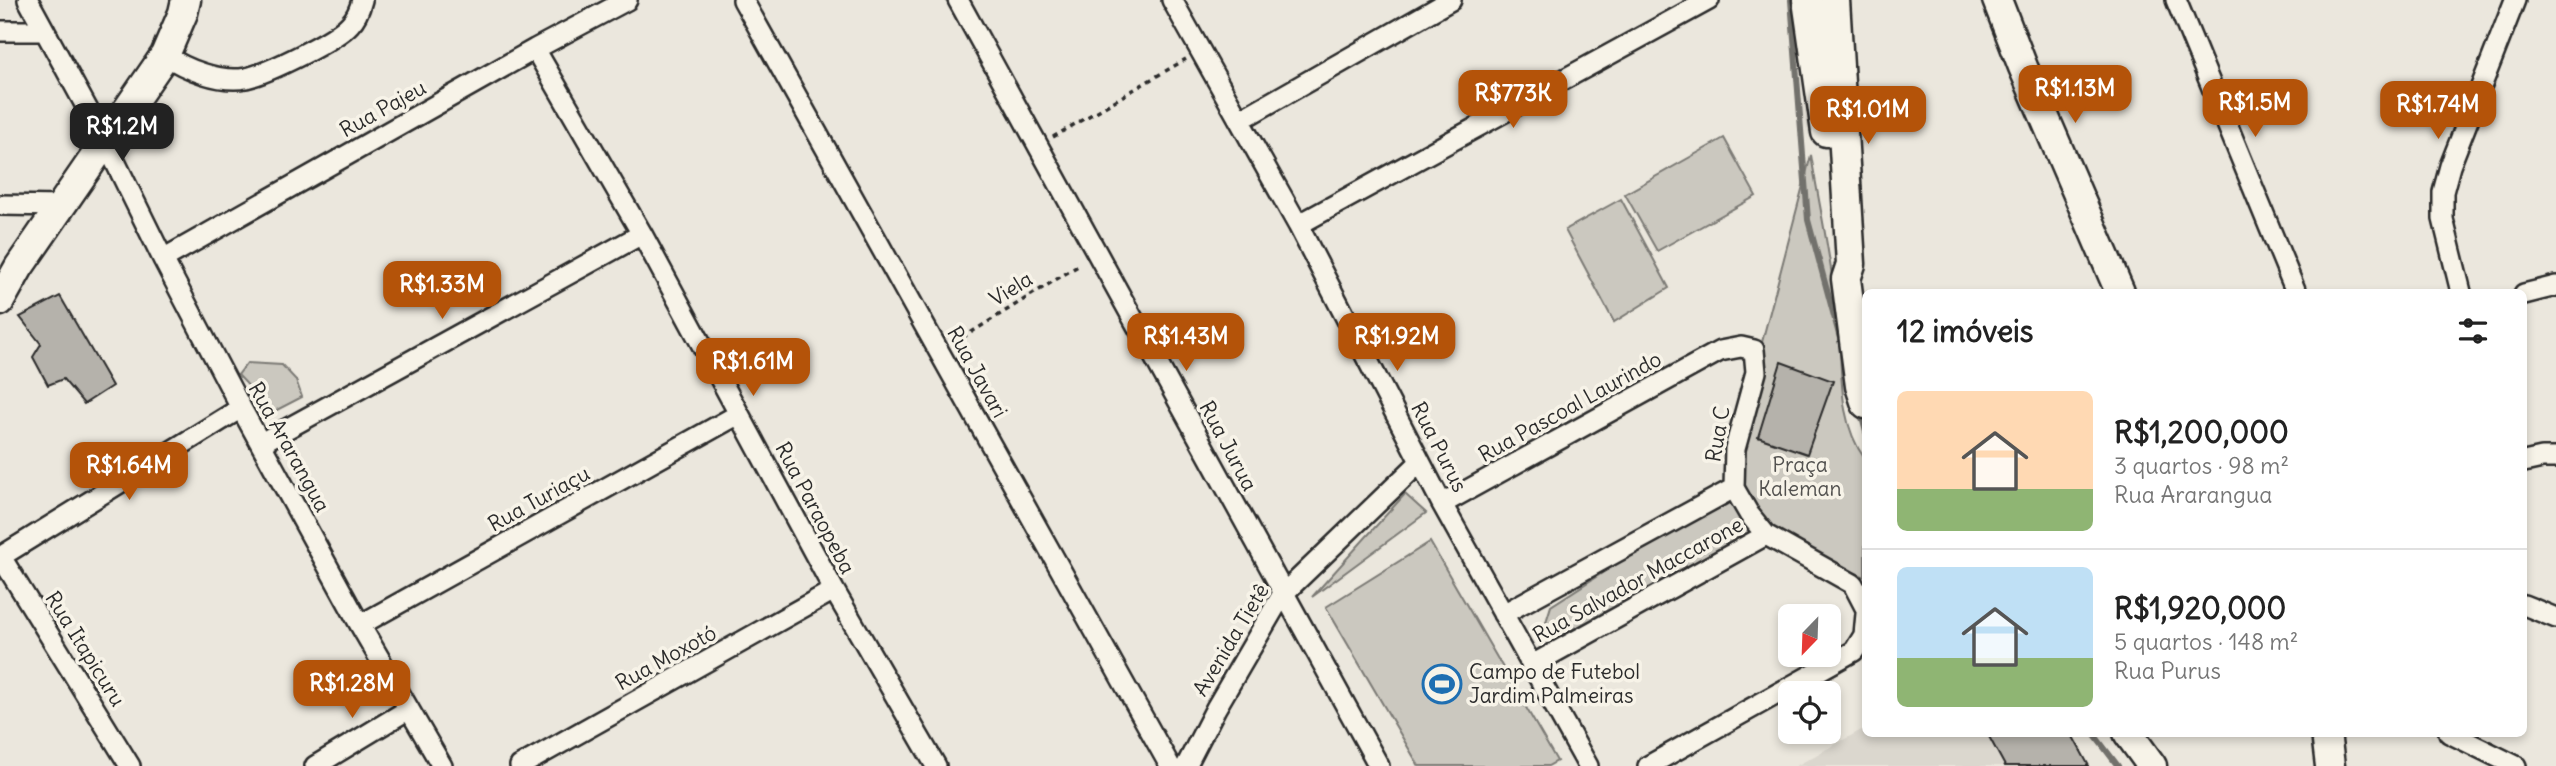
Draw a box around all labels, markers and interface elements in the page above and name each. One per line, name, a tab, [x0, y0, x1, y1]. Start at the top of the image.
pin: R$1.13M	[2010, 66, 2140, 125]
pin: R$773K	[1456, 71, 1570, 130]
text: R$1.13M	[2035, 73, 2115, 102]
street label: Rua Pajeu	[335, 74, 431, 143]
text: R$773K	[1474, 78, 1552, 107]
pin: R$1.5M	[2198, 80, 2312, 139]
pin: R$1.74M	[2373, 82, 2503, 141]
pin: R$1.01M	[1803, 86, 1933, 146]
text: R$1.5M	[2219, 87, 2291, 116]
text: R$1.74M	[2396, 89, 2480, 118]
text: R$1.01M	[1826, 94, 1910, 123]
pin: R$1.2M	[65, 104, 179, 163]
text: R$1.2M	[86, 111, 158, 140]
pin: R$1.33M	[377, 262, 507, 321]
street label: Viela	[984, 265, 1037, 312]
text: R$1.33M	[399, 269, 485, 298]
text: 12 imóveis	[1897, 312, 2033, 350]
icon: filters	[2454, 312, 2492, 350]
pin: R$1.43M	[1121, 314, 1251, 373]
pin: R$1.92M	[1332, 314, 1462, 373]
street label: Rua Javari	[941, 321, 1014, 422]
text: R$1.43M	[1143, 321, 1229, 350]
text: R$1.92M	[1354, 321, 1440, 350]
pin: R$1.61M	[688, 338, 818, 398]
street label: Rua Pascoal Laurindo	[1474, 345, 1666, 468]
text: R$1.61M	[712, 346, 794, 375]
street label: Rua Ararangua	[243, 377, 336, 517]
street label: Rua Jurua	[1194, 396, 1263, 495]
street label: Rua Purus	[1405, 397, 1474, 496]
street label: Rua C	[1699, 404, 1736, 464]
text: R$1,200,000	[2114, 413, 2289, 451]
icon: home	[1953, 419, 2037, 503]
street label: Rua Paraopeba	[769, 437, 861, 578]
pin: R$1.64M	[64, 442, 194, 502]
text: R$1.64M	[86, 450, 172, 479]
park label: Praça Kaleman	[1758, 451, 1842, 502]
text: 3 quartos · 98 m²	[2114, 451, 2289, 480]
street label: Rua Turiaçu	[483, 460, 594, 538]
text: Rua Ararangua	[2114, 480, 2272, 509]
street label: Rua Salvador Maccarone	[1528, 511, 1747, 649]
street label: Avenida Tietê	[1186, 579, 1275, 701]
street label: Rua Itapicuru	[39, 586, 131, 711]
text: R$1,920,000	[2114, 589, 2286, 627]
icon: home	[1953, 595, 2037, 679]
north arrow	[1778, 604, 1841, 667]
map controls	[1778, 604, 1841, 744]
street label: Rua Moxotó	[611, 619, 721, 696]
text: 5 quartos · 148 m²	[2114, 627, 2298, 656]
text: Rua Purus	[2114, 656, 2221, 685]
place label: Campo de Futebol Jardim Palmeiras	[1469, 658, 1640, 709]
pin: R$1.28M	[287, 660, 417, 720]
sports icon: Campo de Futebol Jardim Palmeiras	[1421, 663, 1463, 705]
text: R$1.28M	[309, 668, 395, 697]
button: locate	[1778, 681, 1841, 744]

